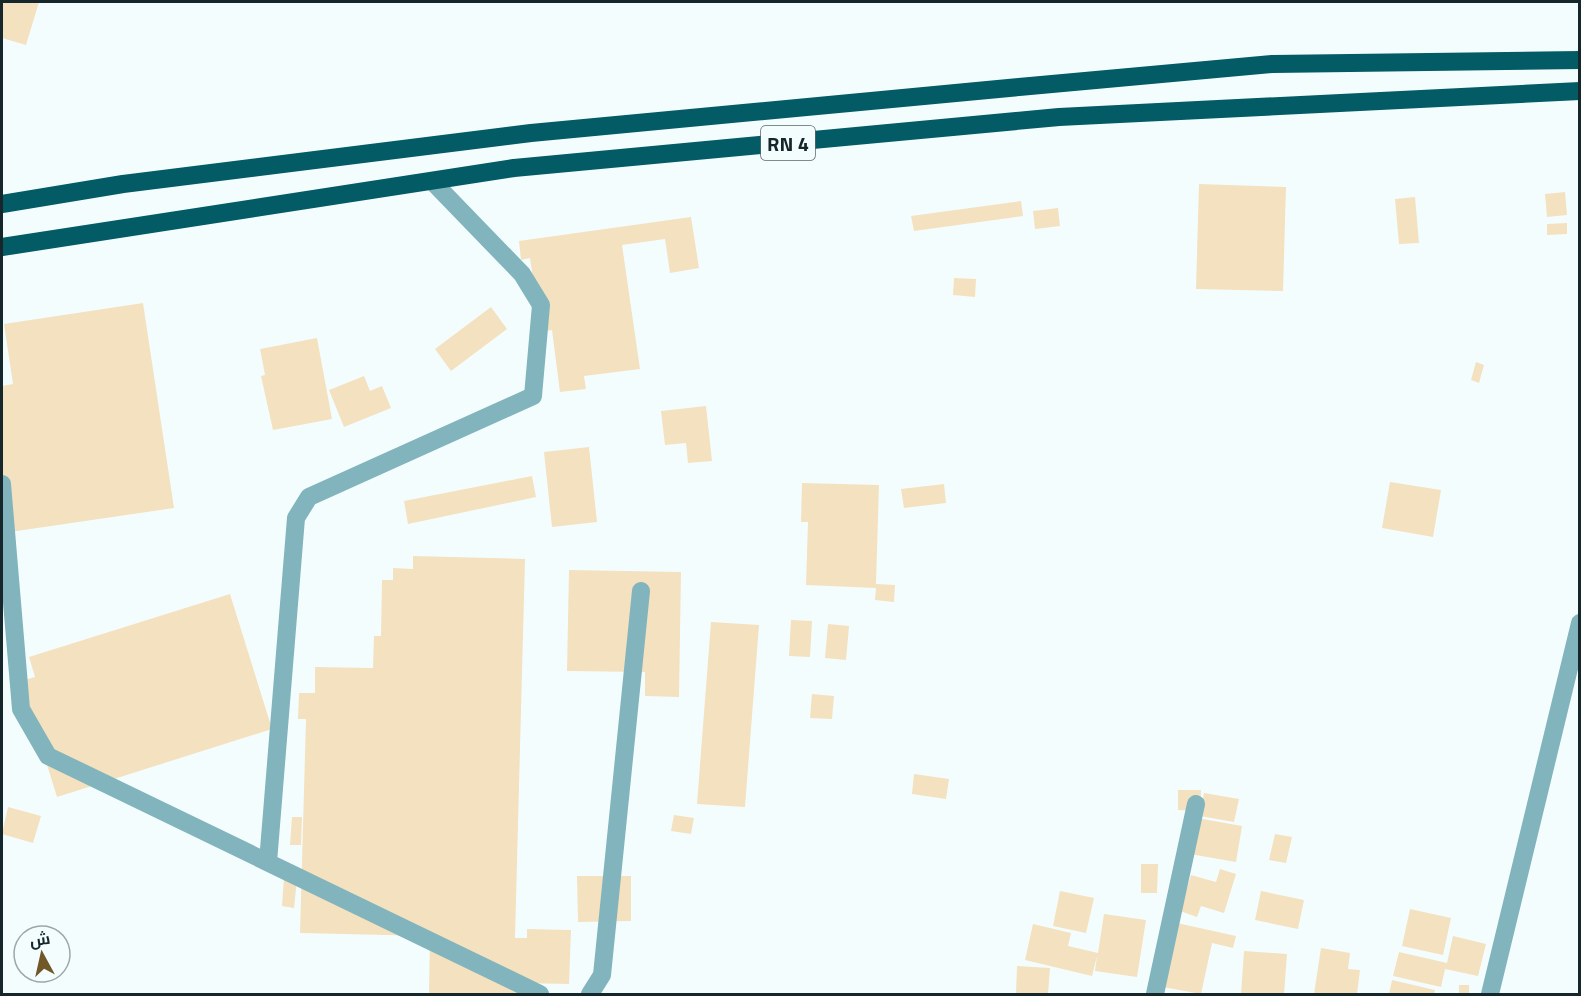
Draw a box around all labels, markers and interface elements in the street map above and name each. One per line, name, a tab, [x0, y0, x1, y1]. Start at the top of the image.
road number: RN 4	[761, 126, 815, 160]
north arrow	[12, 924, 72, 984]
text: ش	[28, 926, 52, 952]

